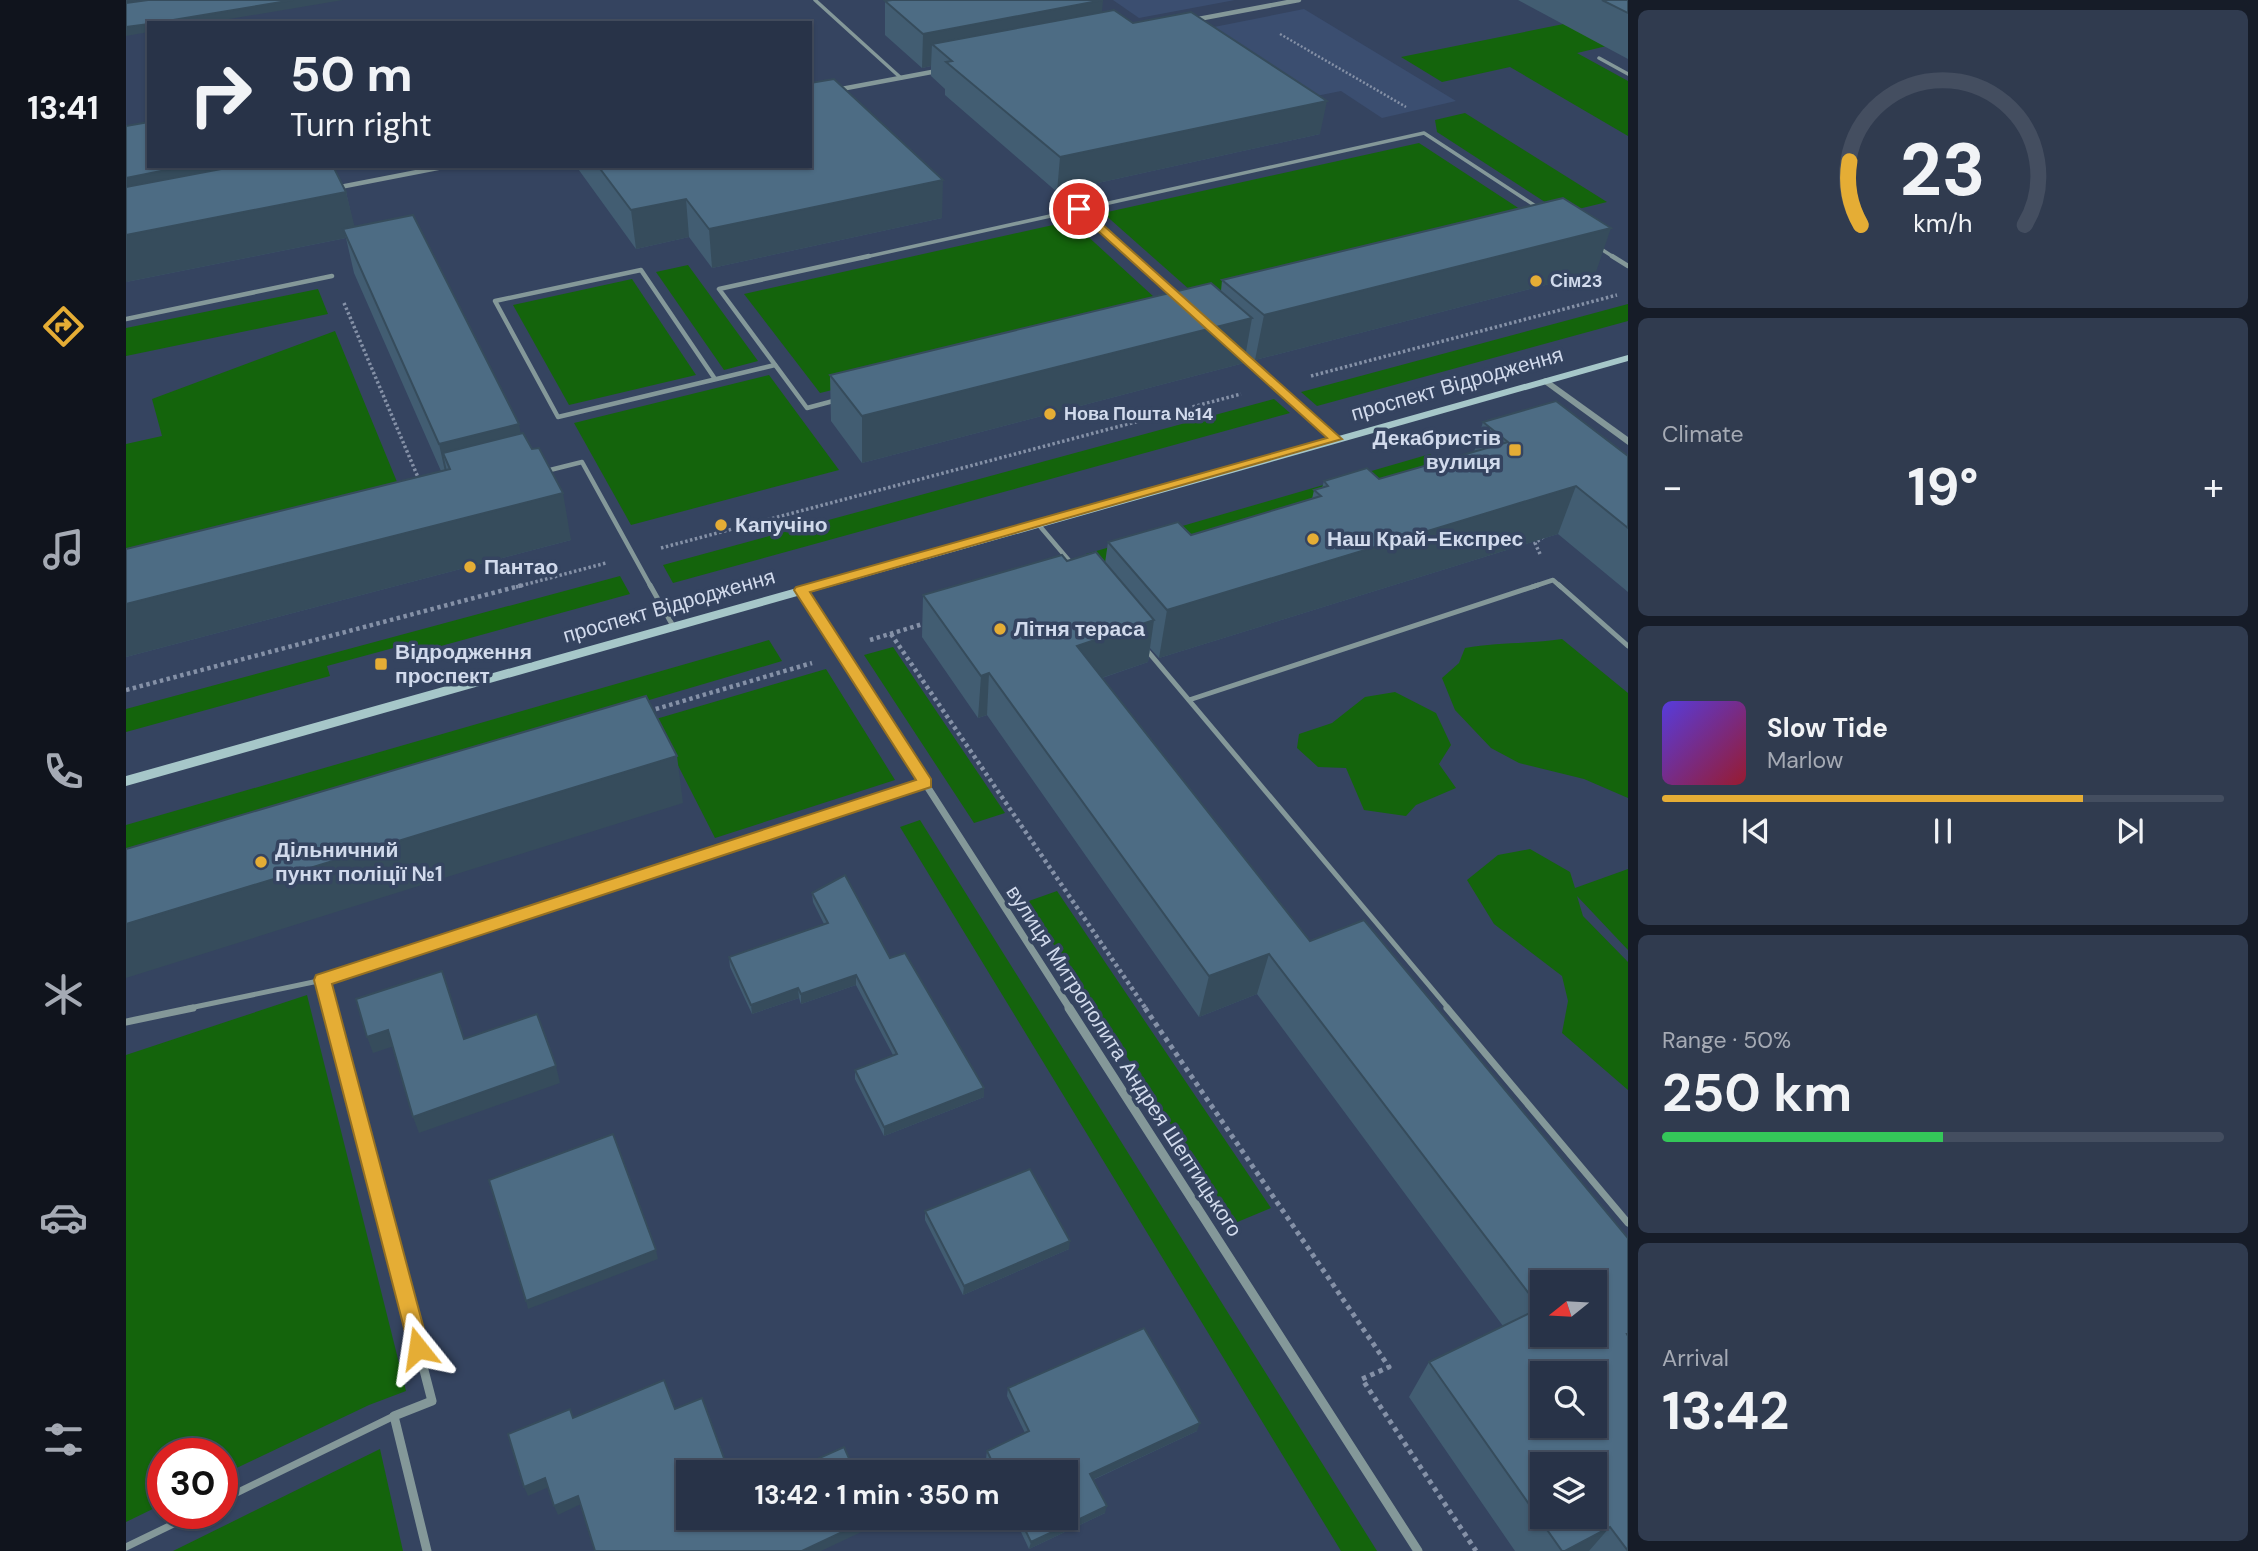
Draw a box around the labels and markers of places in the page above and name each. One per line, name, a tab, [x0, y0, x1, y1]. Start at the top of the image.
pin	[1049, 179, 1109, 239]
place label: Сім23	[1550, 269, 1603, 293]
marker: Сім23	[1528, 273, 1544, 289]
place label: Нова Пошта №14	[1064, 402, 1214, 426]
marker: Нова Пошта №14	[1042, 406, 1058, 422]
place label: Декабристів вулиця	[1372, 424, 1501, 476]
marker: Декабристів вулиця	[1507, 442, 1523, 458]
place label: Капучіно	[735, 511, 828, 539]
marker: Капучіно	[713, 517, 729, 533]
place label: Наш Край-Експрес	[1327, 525, 1523, 553]
marker: Наш Край-Експрес	[1305, 531, 1321, 547]
place label: Пантао	[484, 553, 558, 581]
marker: Пантао	[462, 559, 478, 575]
place label: Літня тераса	[1014, 615, 1145, 643]
marker: Літня тераса	[992, 621, 1008, 637]
place label: Відродження проспект	[395, 638, 532, 690]
marker: Відродження проспект	[373, 656, 389, 672]
place label: Дільничний пункт поліції №1	[275, 836, 443, 888]
marker: Дільничний пункт поліції №1	[253, 854, 269, 870]

